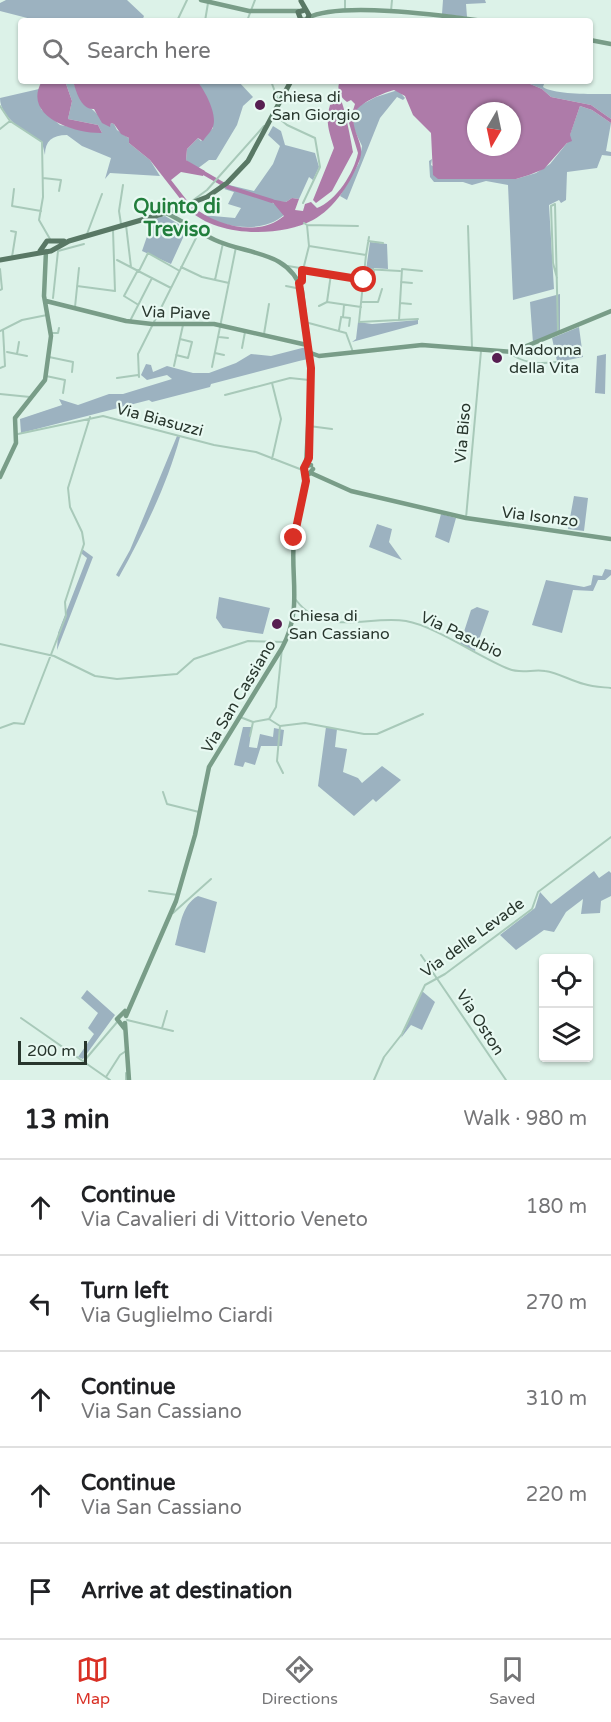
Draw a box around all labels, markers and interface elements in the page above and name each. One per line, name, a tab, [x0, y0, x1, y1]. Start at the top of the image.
search box	[18, 18, 593, 84]
icon: search	[39, 35, 72, 68]
text: Search here	[87, 38, 211, 64]
place label: Chiesa di San Giorgio	[272, 87, 360, 125]
marker: Chiesa di San Giorgio	[253, 98, 267, 112]
north arrow	[467, 102, 521, 156]
district label: Quinto di Treviso	[133, 195, 221, 242]
route start	[350, 266, 376, 292]
street label: Via Piave	[141, 302, 211, 324]
place label: Madonna della Vita	[509, 340, 582, 378]
marker: Madonna della Vita	[490, 351, 504, 365]
street label: Via Biasuzzi	[114, 399, 205, 441]
street label: Via Biso	[450, 402, 476, 464]
street label: Via Isonzo	[500, 502, 579, 532]
route end	[280, 524, 306, 550]
place label: Chiesa di San Cassiano	[289, 606, 390, 644]
street label: Via Pasubio	[417, 607, 506, 663]
marker: Chiesa di San Cassiano	[270, 617, 284, 631]
street label: Via San Cassiano	[197, 636, 281, 757]
street label: Via delle Levade	[417, 894, 528, 982]
map controls	[539, 954, 593, 1062]
button: locate	[539, 954, 593, 1008]
street label: Via Oston	[452, 986, 509, 1059]
button: layers	[539, 1008, 593, 1062]
scale bar	[18, 1038, 87, 1066]
text: 200 m	[27, 1041, 76, 1061]
text: 13 min	[24, 1104, 110, 1135]
text: Walk · 980 m	[464, 1107, 587, 1131]
text: Continue	[81, 1182, 176, 1208]
icon: ahead	[24, 1191, 57, 1224]
text: 180 m	[526, 1195, 587, 1219]
text: Via Cavalieri di Vittorio Veneto	[81, 1208, 368, 1232]
text: Turn left	[81, 1278, 169, 1304]
icon: left	[24, 1287, 57, 1320]
text: 270 m	[526, 1291, 587, 1315]
text: Via Guglielmo Ciardi	[81, 1304, 273, 1328]
text: Continue	[81, 1374, 176, 1400]
icon: ahead	[24, 1383, 57, 1416]
text: 310 m	[526, 1387, 587, 1411]
text: Via San Cassiano	[81, 1400, 242, 1424]
text: Continue	[81, 1470, 176, 1496]
icon: ahead	[24, 1479, 57, 1512]
text: 220 m	[526, 1483, 587, 1507]
text: Via San Cassiano	[81, 1496, 242, 1520]
icon: arrive	[24, 1575, 57, 1608]
text: Arrive at destination	[81, 1578, 292, 1604]
tab: Map	[76, 1653, 110, 1709]
tab: Directions	[261, 1653, 338, 1709]
tab: Saved	[489, 1653, 535, 1709]

